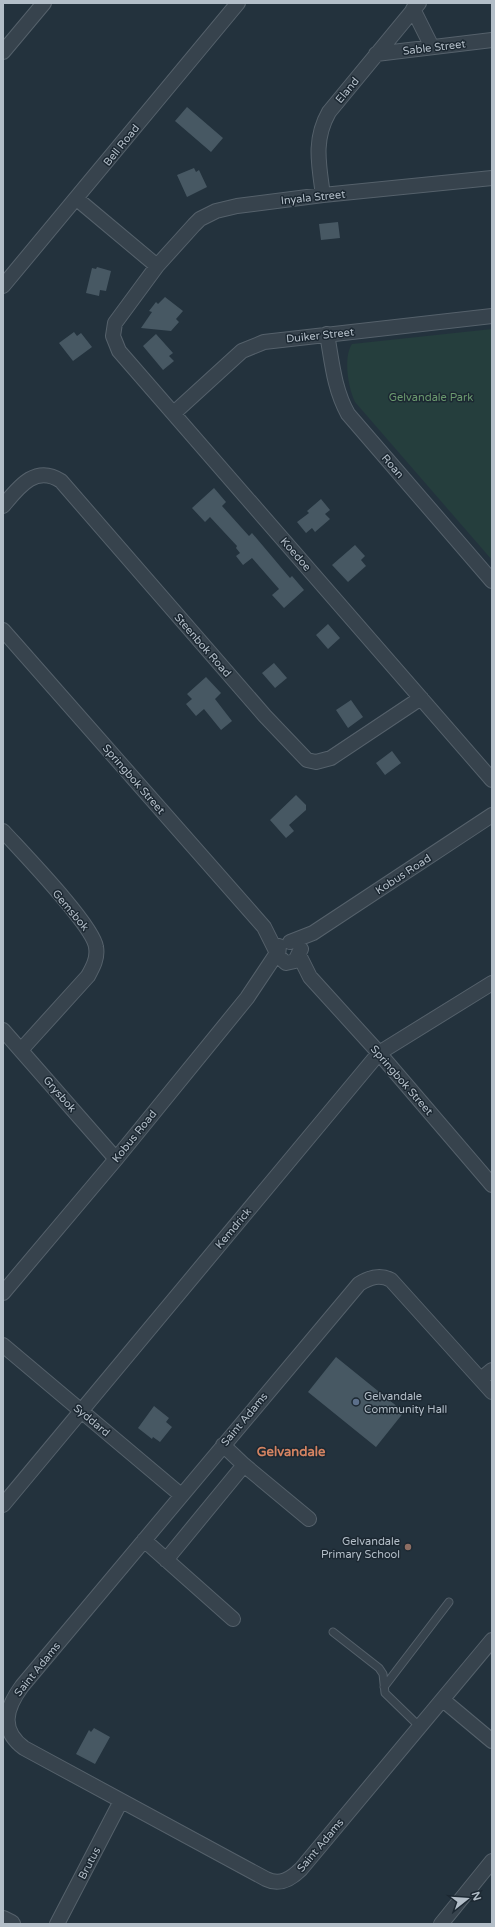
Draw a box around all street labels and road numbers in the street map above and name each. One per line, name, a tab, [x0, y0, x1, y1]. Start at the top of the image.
street label: Sable Street	[402, 37, 466, 58]
street label: Eland	[333, 75, 362, 106]
street label: Bell Road	[101, 122, 142, 169]
street label: Inyala Street	[280, 188, 346, 207]
street label: Duiker Street	[285, 325, 355, 346]
street label: Roan	[379, 452, 407, 481]
street label: Koedoe	[278, 535, 314, 574]
street label: Steenbok Road	[171, 611, 234, 680]
street label: Springbok Street	[100, 742, 167, 817]
street label: Kobus Road	[373, 852, 433, 897]
street label: Gemsbok	[50, 887, 92, 933]
street label: Springbok Street	[368, 1043, 435, 1118]
street label: Grysbok	[40, 1074, 79, 1115]
street label: Kobus Road	[109, 1108, 159, 1165]
street label: Kemdrick	[213, 1205, 254, 1251]
street label: Saint Adams	[218, 1390, 271, 1449]
street label: Syddard	[71, 1401, 112, 1439]
street label: Saint Adams	[12, 1640, 63, 1699]
street label: Saint Adams	[294, 1816, 347, 1875]
street label: Brutus	[76, 1845, 103, 1882]

